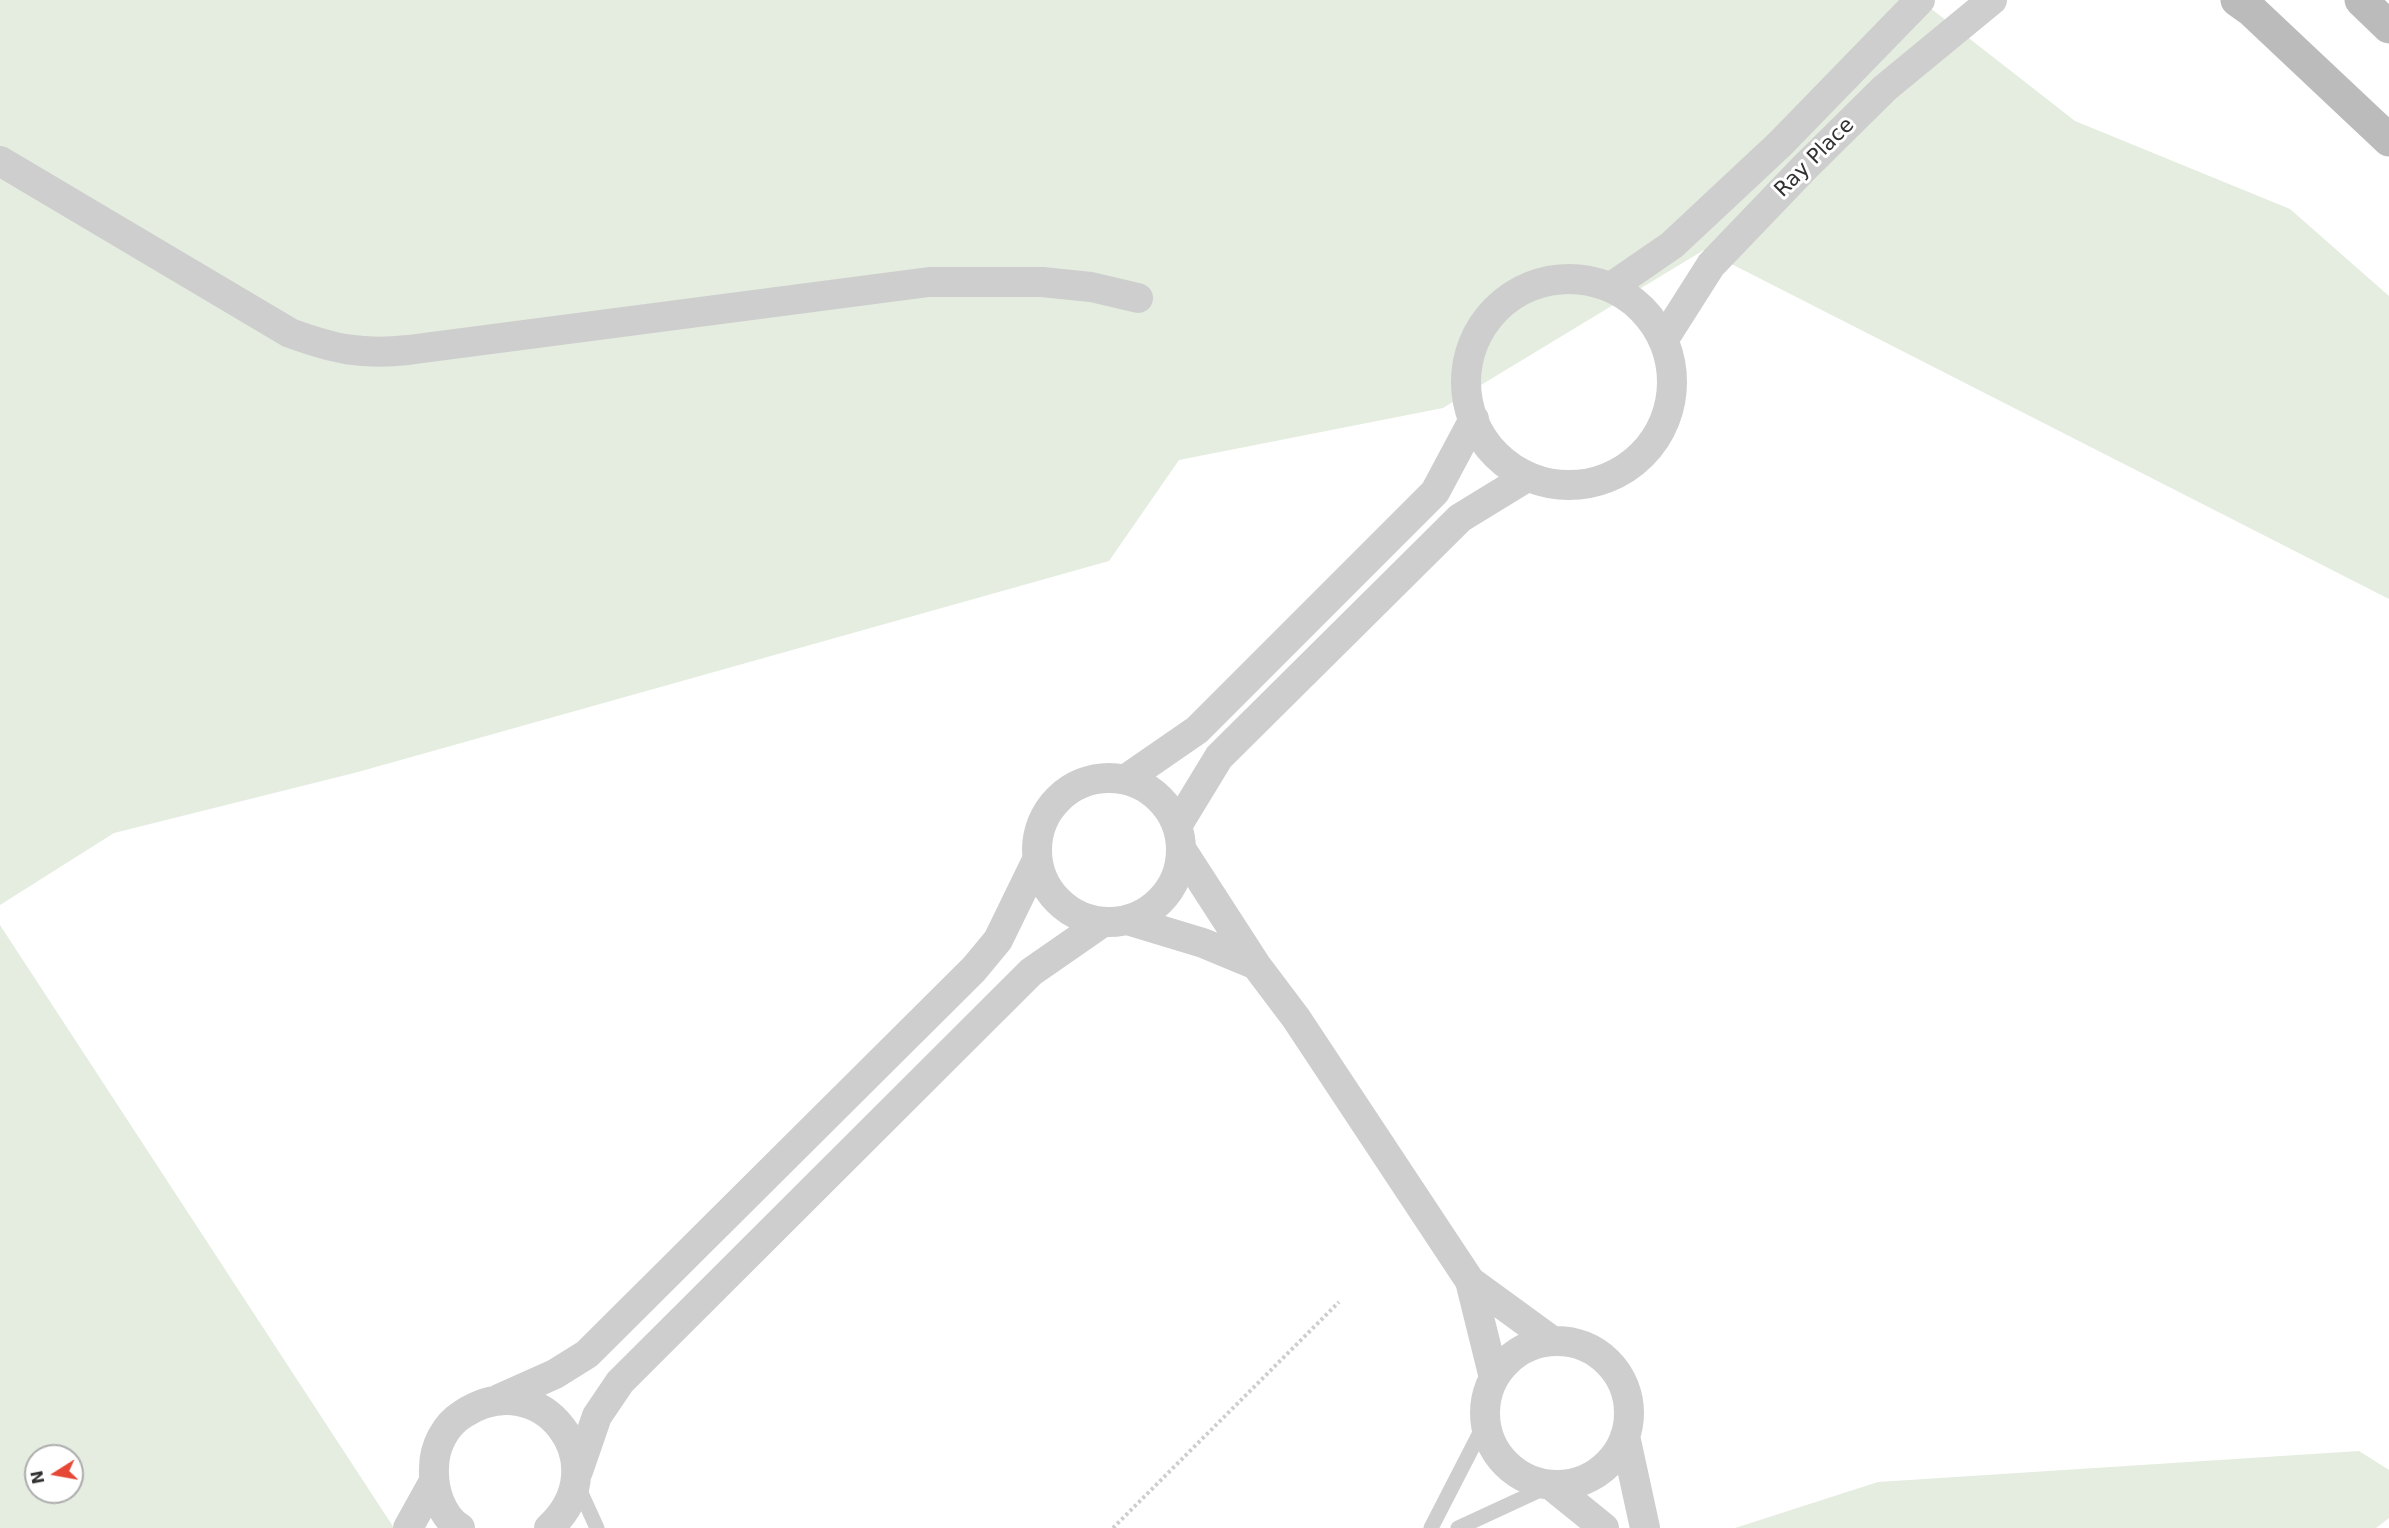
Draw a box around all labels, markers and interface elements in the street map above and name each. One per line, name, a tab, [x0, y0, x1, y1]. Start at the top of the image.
street label: Ray Place	[1770, 113, 1860, 203]
north arrow	[24, 1444, 84, 1504]
text: N	[27, 1469, 48, 1486]

